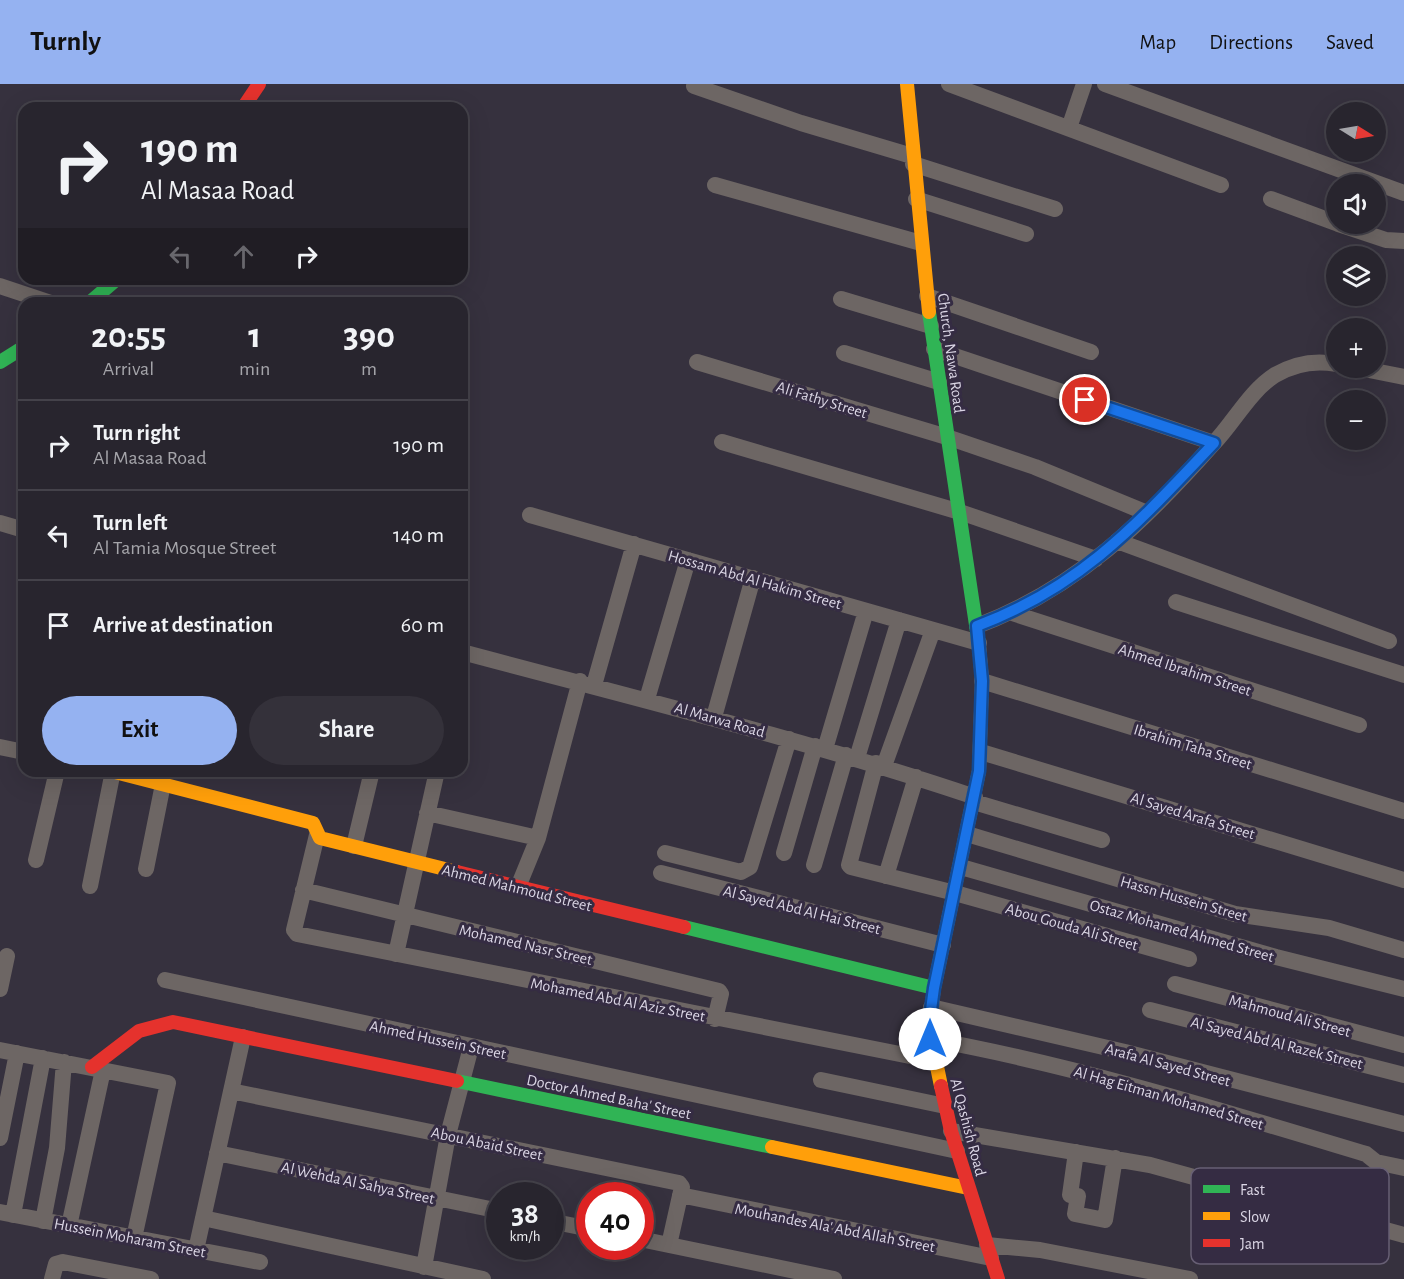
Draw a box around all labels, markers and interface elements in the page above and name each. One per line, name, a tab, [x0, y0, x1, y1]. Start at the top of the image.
text: Turnly	[30, 28, 101, 56]
text: Map	[1140, 32, 1176, 53]
text: Directions	[1209, 32, 1293, 53]
text: Saved	[1326, 32, 1374, 53]
north arrow	[1326, 102, 1386, 162]
map controls	[1326, 102, 1386, 450]
icon: right	[42, 126, 120, 204]
text: 190 m	[141, 128, 239, 170]
button: sound	[1326, 174, 1386, 234]
text: Al Masaa Road	[141, 177, 294, 204]
icon: left	[164, 240, 197, 273]
icon: ahead	[227, 240, 260, 273]
icon: right	[290, 240, 323, 273]
button: layers	[1326, 246, 1386, 306]
street label: Church, Nawa Road	[935, 292, 967, 414]
text: 20:55	[91, 318, 166, 354]
text: 1	[248, 318, 261, 354]
text: 390	[343, 318, 395, 354]
button: +	[1326, 318, 1386, 378]
text: Arrival	[103, 359, 154, 379]
text: min	[239, 359, 270, 379]
text: m	[361, 359, 377, 379]
pin	[1059, 374, 1110, 425]
street label: Ali Fathy Street	[774, 379, 869, 422]
icon: arrive	[1068, 383, 1101, 416]
button: −	[1326, 390, 1386, 450]
text: Turn right	[93, 422, 180, 444]
icon: right	[42, 429, 75, 462]
text: 190 m	[393, 434, 444, 456]
text: Al Masaa Road	[93, 448, 207, 468]
text: Turn left	[93, 512, 167, 534]
icon: left	[42, 519, 75, 552]
text: 140 m	[393, 524, 444, 546]
text: Al Tamia Mosque Street	[93, 538, 276, 558]
street label: Hossam Abd Al Hakim Street	[666, 548, 843, 612]
icon: arrive	[42, 609, 75, 642]
text: Arrive at destination	[93, 614, 273, 636]
text: 60 m	[401, 614, 444, 636]
street label: Ahmed Ibrahim Street	[1116, 641, 1253, 699]
button: Exit	[42, 696, 237, 765]
button: Share	[249, 696, 444, 765]
street label: Al Marwa Road	[673, 699, 767, 741]
street label: Ibrahim Taha Street	[1132, 721, 1254, 773]
street label: Al Sayed Arafa Street	[1128, 789, 1257, 843]
street label: Ahmed Mahmoud Street	[440, 862, 593, 914]
street label: Hassn Hussein Street	[1118, 873, 1249, 925]
street label: Al Sayed Abd Al Hai Street	[721, 883, 882, 938]
street label: Ostaz Mohamed Ahmed Street	[1088, 897, 1276, 965]
street label: Abou Gouda Ali Street	[1004, 900, 1140, 954]
street label: Mohamed Nasr Street	[458, 922, 594, 968]
street label: Mohamed Abd Al Aziz Street	[529, 975, 707, 1025]
street label: Mahmoud Ali Street	[1227, 992, 1352, 1040]
position arrow	[898, 1007, 962, 1071]
street label: Al Sayed Abd Al Razek Street	[1189, 1014, 1364, 1073]
street label: Ahmed Hussein Street	[368, 1018, 507, 1062]
street label: Arafa Al Sayed Street	[1103, 1041, 1232, 1090]
street label: Al Hag Eitman Mohamed Street	[1072, 1063, 1265, 1133]
street label: Doctor Ahmed Baha' Street	[525, 1072, 692, 1122]
street label: Al Qashish Road	[946, 1077, 989, 1178]
street label: Abou Abaid Street	[430, 1124, 544, 1164]
street label: Al Wehda Al Sahya Street	[280, 1159, 436, 1208]
legend	[1191, 1168, 1389, 1264]
speed limit sign: 40	[576, 1182, 654, 1260]
text: Fast	[1240, 1182, 1265, 1198]
text: 38	[511, 1199, 539, 1229]
street label: Mouhandes Ala' Abd Allah Street	[733, 1201, 936, 1255]
text: Slow	[1240, 1209, 1270, 1225]
street label: Hussein Moharam Street	[53, 1215, 207, 1261]
text: km/h	[510, 1229, 540, 1244]
text: Jam	[1240, 1236, 1265, 1252]

